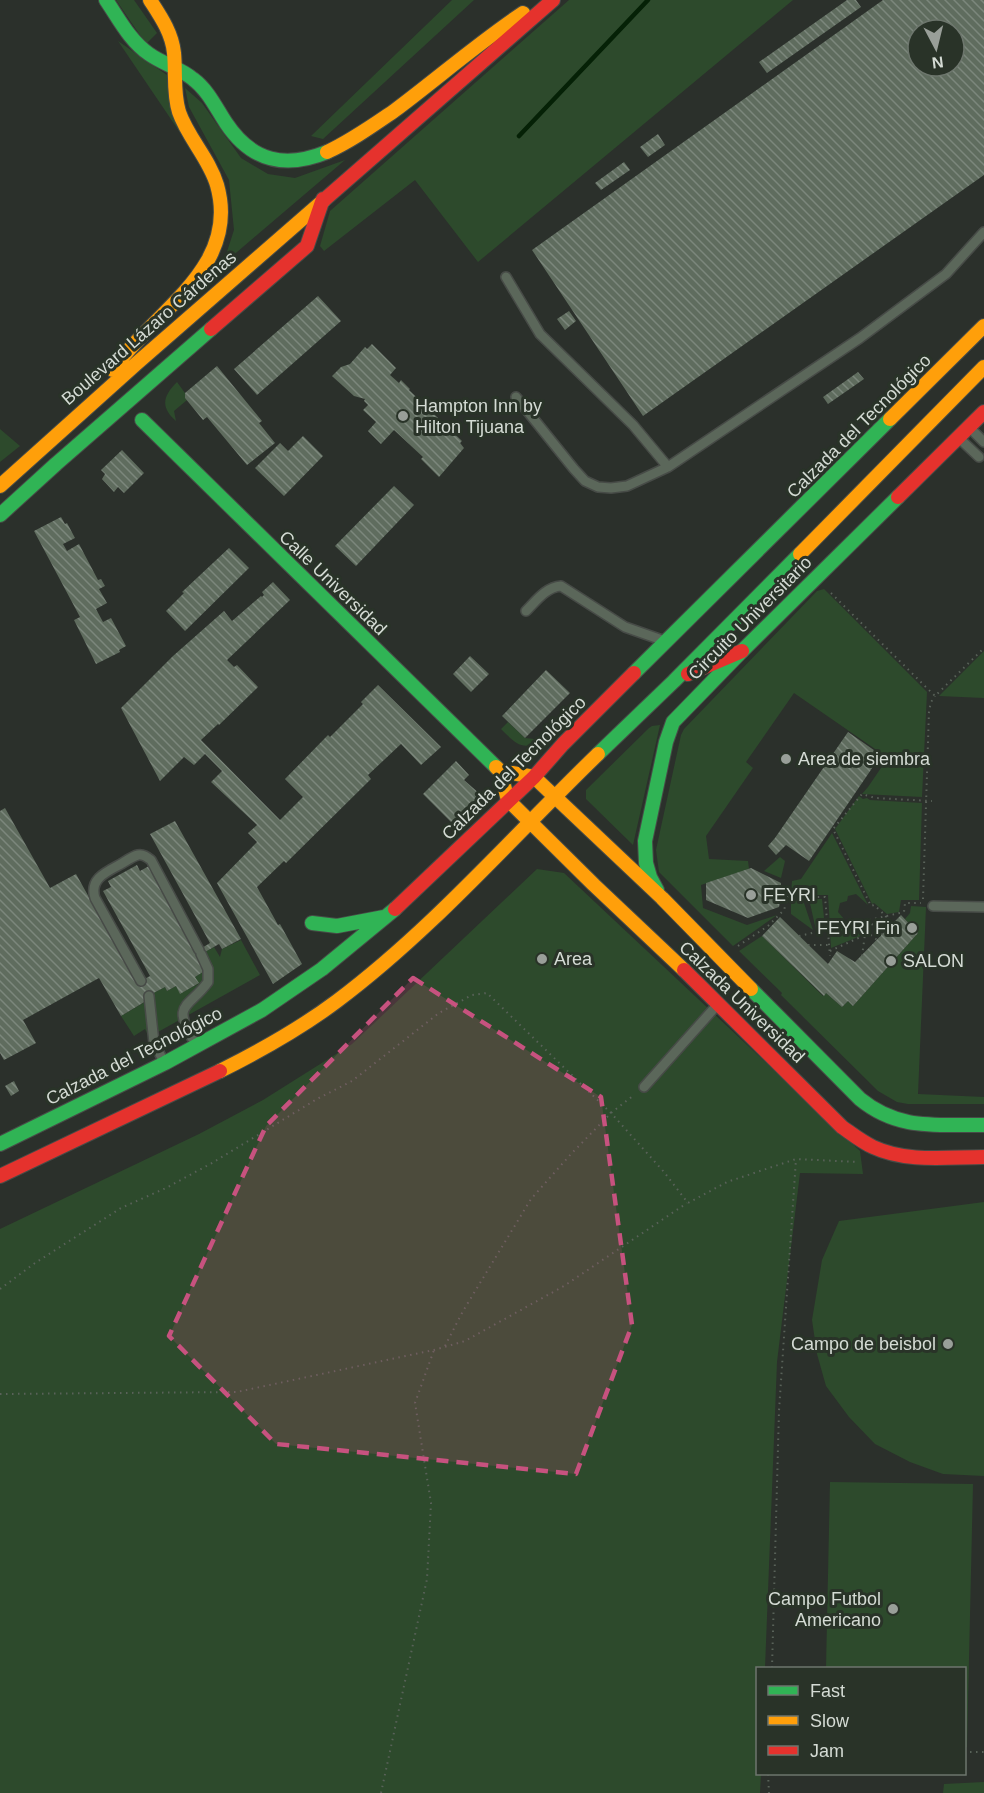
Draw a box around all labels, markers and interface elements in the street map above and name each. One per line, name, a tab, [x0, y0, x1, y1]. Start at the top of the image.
north arrow	[906, 18, 966, 78]
text: N	[931, 53, 945, 72]
street label: Boulevard Lázaro Cárdenas	[58, 247, 240, 409]
street label: Calzada del Tecnológico	[783, 350, 935, 502]
place label: Hampton Inn by Hilton Tijuana	[415, 396, 542, 437]
marker: Hampton Inn by Hilton Tijuana	[396, 409, 410, 423]
street label: Calle Universidad	[275, 527, 391, 639]
street label: Circuito Universitario	[684, 552, 816, 684]
street label: Calzada del Tecnológico	[438, 692, 590, 844]
place label: Area de siembra	[798, 749, 931, 769]
marker: Area de siembra	[779, 752, 793, 766]
place label: FEYRI	[763, 885, 816, 905]
marker: FEYRI	[744, 888, 758, 902]
place label: FEYRI Fin	[817, 918, 900, 938]
marker: FEYRI Fin	[905, 921, 919, 935]
street label: Calzada Universidad	[675, 937, 809, 1067]
place label: Area	[554, 949, 593, 969]
place label: SALON	[903, 951, 964, 971]
marker: Area	[535, 952, 549, 966]
marker: SALON	[884, 954, 898, 968]
street label: Calzada del Tecnológico	[43, 1003, 225, 1109]
place label: Campo de beisbol	[791, 1334, 936, 1354]
marker: Campo de beisbol	[941, 1337, 955, 1351]
place label: Campo Futbol Americano	[768, 1589, 881, 1630]
marker: Campo Futbol Americano	[886, 1602, 900, 1616]
legend	[756, 1667, 966, 1775]
text: Fast	[810, 1681, 845, 1701]
text: Slow	[810, 1711, 850, 1731]
text: Jam	[810, 1741, 844, 1761]

